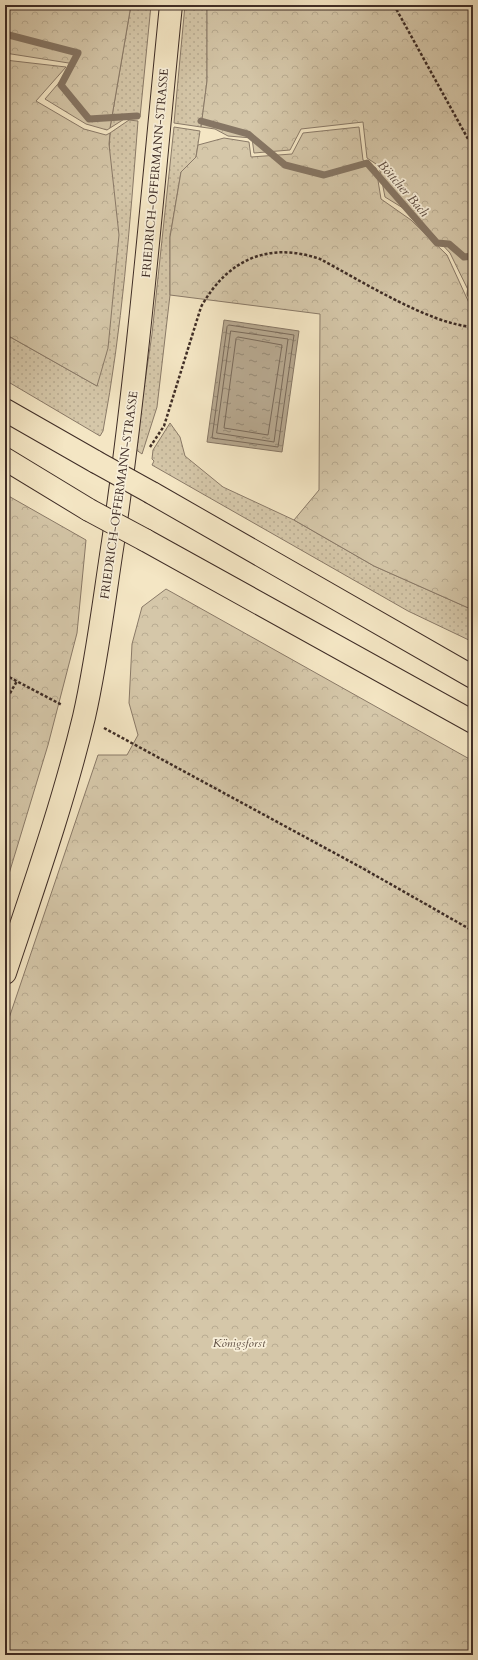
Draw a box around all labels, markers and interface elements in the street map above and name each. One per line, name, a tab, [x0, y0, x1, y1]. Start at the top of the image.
street label: FRIEDRICH-OFFERMANN-STRASSE	[138, 68, 172, 278]
water label: Böttcher Bach	[374, 156, 433, 221]
street label: FRIEDRICH-OFFERMANN-STRASSE	[96, 390, 142, 600]
park label: Königsforst	[213, 1335, 266, 1351]

